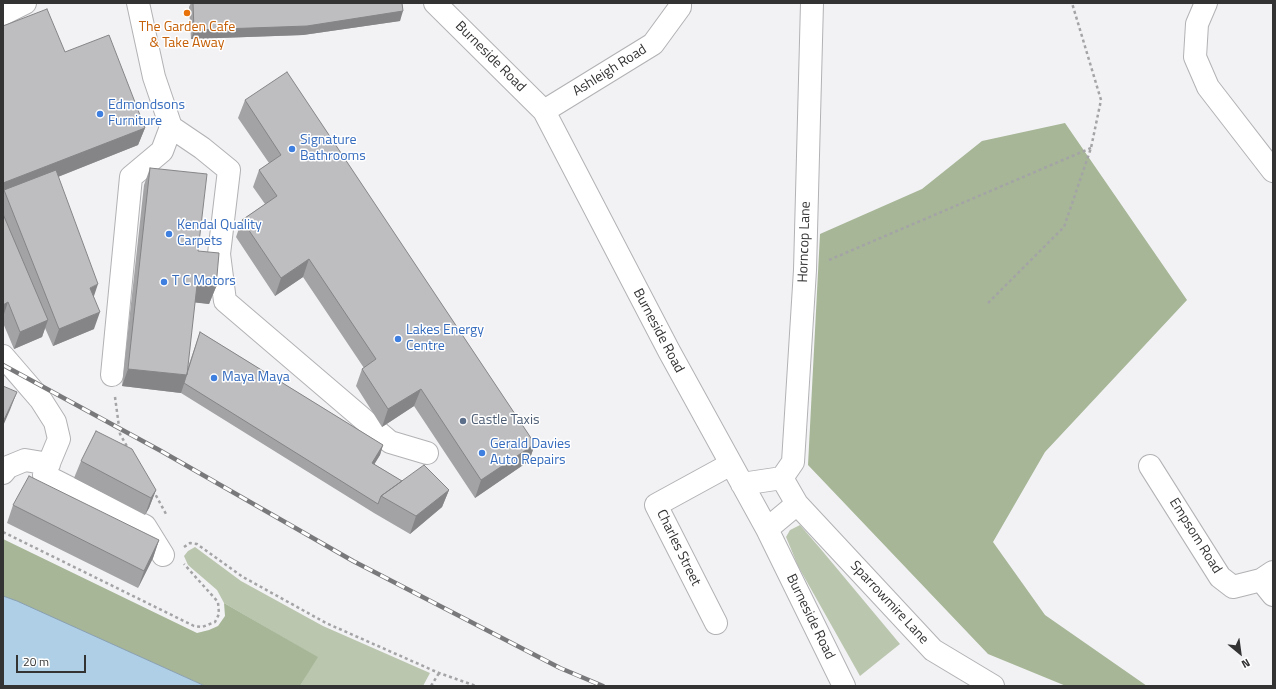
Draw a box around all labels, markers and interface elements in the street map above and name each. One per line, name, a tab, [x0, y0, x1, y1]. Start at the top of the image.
marker: The Garden Cafe & Take Away	[182, 8, 192, 18]
street label: Burneside Road	[451, 18, 529, 96]
place label: The Garden Cafe & Take Away	[139, 20, 235, 52]
street label: Ashleigh Road	[570, 42, 650, 100]
place label: Edmondsons Furniture	[108, 98, 185, 130]
marker: Edmondsons Furniture	[95, 109, 105, 119]
place label: Signature Bathrooms	[300, 133, 366, 166]
marker: Signature Bathrooms	[287, 144, 297, 154]
street label: Horncop Lane	[795, 201, 815, 283]
place label: Kendal Quality Carpets	[177, 218, 262, 250]
marker: Kendal Quality Carpets	[164, 229, 174, 239]
place label: T C Motors	[172, 274, 236, 290]
marker: T C Motors	[159, 277, 169, 287]
street label: Burneside Road	[629, 286, 687, 376]
place label: Lakes Energy Centre	[406, 323, 484, 356]
marker: Lakes Energy Centre	[393, 334, 403, 344]
place label: Maya Maya	[222, 370, 290, 386]
marker: Maya Maya	[209, 373, 219, 383]
place label: Castle Taxis	[471, 413, 539, 429]
marker: Castle Taxis	[458, 416, 468, 426]
place label: Gerald Davies Auto Repairs	[490, 437, 571, 470]
marker: Gerald Davies Auto Repairs	[477, 448, 487, 458]
street label: Empsom Road	[1165, 495, 1225, 577]
street label: Charles Street	[652, 507, 704, 589]
street label: Sparrowmire Lane	[846, 558, 932, 648]
street label: Burneside Road	[782, 572, 838, 662]
north arrow	[1220, 633, 1260, 673]
scale bar	[18, 647, 88, 673]
text: 20 m	[23, 652, 49, 671]
text: N	[1239, 655, 1253, 672]

